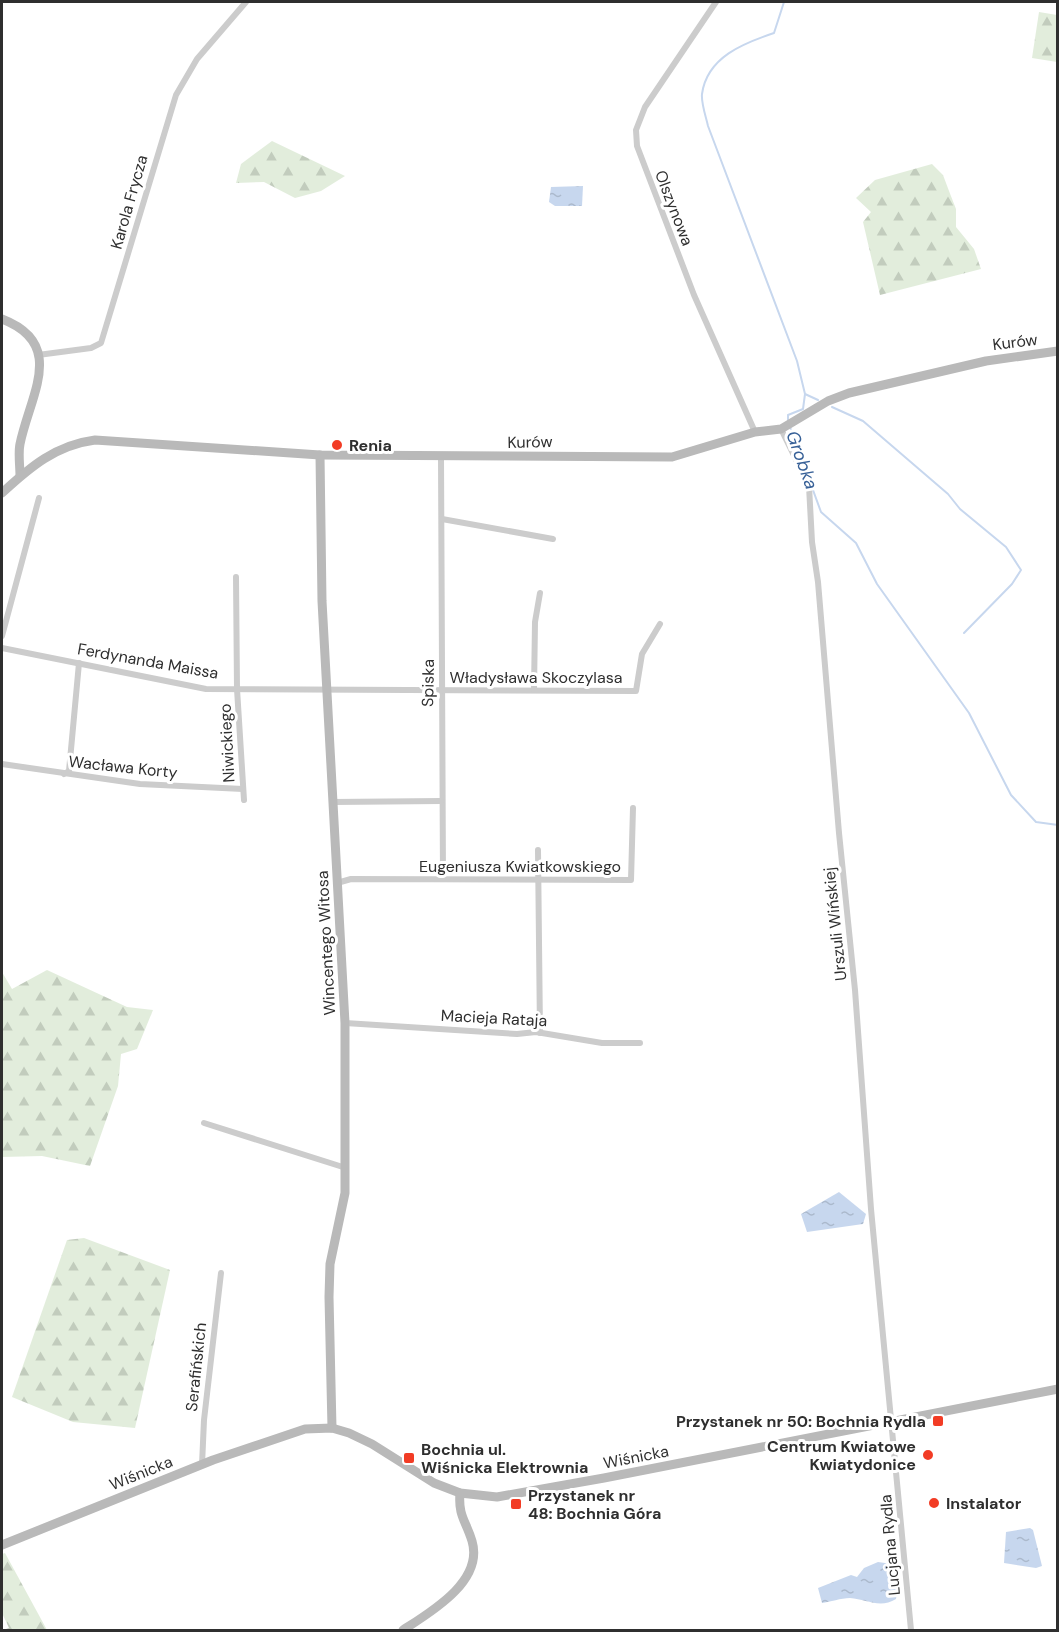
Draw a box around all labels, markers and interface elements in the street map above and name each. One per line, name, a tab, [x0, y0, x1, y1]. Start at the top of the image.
street label: Karola Frycza	[106, 152, 152, 252]
street label: Olszynowa	[650, 167, 698, 249]
street label: Kurów	[991, 329, 1039, 355]
water label: Grobka	[780, 427, 824, 493]
street label: Kurów	[507, 431, 553, 453]
place label: Renia	[349, 435, 392, 456]
marker: Renia	[330, 438, 344, 452]
street label: Ferdynanda Maissa	[76, 638, 220, 684]
street label: Spiska	[417, 659, 439, 707]
street label: Władysława Skoczylasa	[450, 667, 622, 688]
street label: Niwickiego	[214, 703, 240, 783]
street label: Wacława Korty	[67, 751, 179, 783]
street label: Eugeniusza Kwiatkowskiego	[419, 856, 621, 877]
street label: Urszuli Wińskiej	[819, 866, 851, 982]
street label: Wincentego Witosa	[312, 870, 340, 1016]
street label: Macieja Rataja	[440, 1005, 548, 1031]
street label: Serafińskich	[181, 1321, 211, 1413]
place label: Przystanek nr 50: Bochnia Rydla	[676, 1411, 926, 1432]
marker: Przystanek nr 50: Bochnia Rydla	[931, 1414, 945, 1428]
place label: Centrum Kwiatowe Kwiatydonice	[767, 1436, 916, 1475]
place label: Bochnia ul. Wiśnicka Elektrownia	[421, 1439, 588, 1478]
street label: Wiśnicka	[601, 1440, 671, 1474]
marker: Centrum Kwiatowe Kwiatydonice	[921, 1448, 935, 1462]
street label: Wiśnicka	[106, 1451, 176, 1495]
marker: Bochnia ul. Wiśnicka Elektrownia	[402, 1451, 416, 1465]
place label: Przystanek nr 48: Bochnia Góra	[528, 1485, 661, 1524]
place label: Instalator	[946, 1493, 1022, 1514]
street label: Lucjana Rydla	[875, 1494, 905, 1596]
marker: Instalator	[927, 1496, 941, 1510]
marker: Przystanek nr 48: Bochnia Góra	[509, 1497, 523, 1511]

